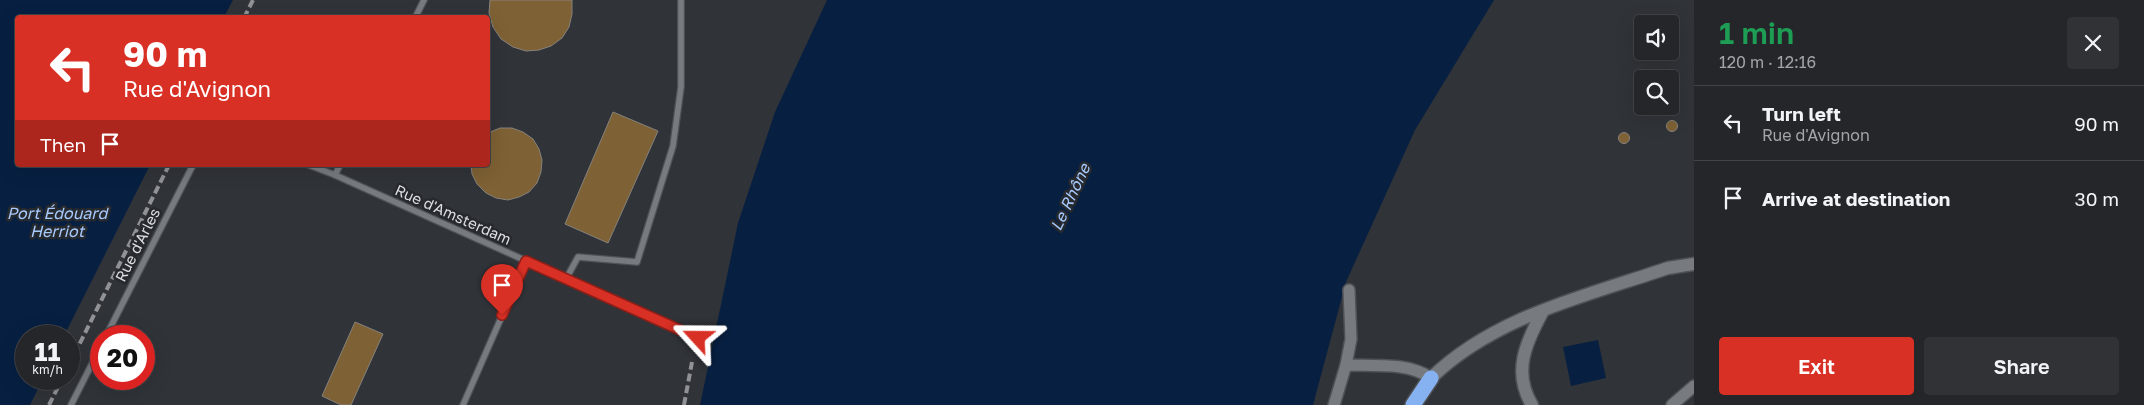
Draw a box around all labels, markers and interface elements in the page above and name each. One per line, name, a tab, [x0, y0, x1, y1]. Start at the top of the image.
map controls	[1634, 15, 1679, 115]
button: sound	[1634, 15, 1679, 60]
text: 1 min	[1719, 15, 1794, 51]
button: close	[2067, 17, 2119, 69]
text: 90 m	[123, 33, 207, 75]
icon: left	[40, 35, 105, 100]
text: 120 m · 12:16	[1719, 52, 1816, 72]
button: search	[1634, 70, 1679, 115]
text: Rue d'Avignon	[123, 75, 271, 102]
text: Turn left	[1762, 102, 1841, 125]
icon: left	[1719, 109, 1747, 137]
text: 90 m	[2074, 112, 2119, 135]
text: Rue d'Avignon	[1762, 125, 1870, 145]
icon: arrive	[96, 130, 124, 158]
text: Then	[40, 133, 86, 156]
water label: Le Rhône	[1046, 159, 1095, 234]
street label: Rue d'Amsterdam	[392, 180, 514, 248]
icon: arrive	[1719, 184, 1747, 212]
text: Arrive at destination	[1762, 187, 1950, 210]
text: 30 m	[2075, 187, 2119, 210]
water label: Port Édouard Herriot	[7, 203, 109, 241]
street label: Rue d'Arles	[111, 205, 163, 284]
pin	[481, 264, 523, 315]
icon: arrive	[488, 271, 516, 299]
position arrow	[671, 311, 723, 363]
speed limit sign: 20	[90, 325, 155, 390]
text: 11	[35, 336, 60, 367]
button: Exit	[1719, 337, 1914, 395]
button: Share	[1924, 337, 2119, 395]
text: km/h	[32, 362, 63, 377]

